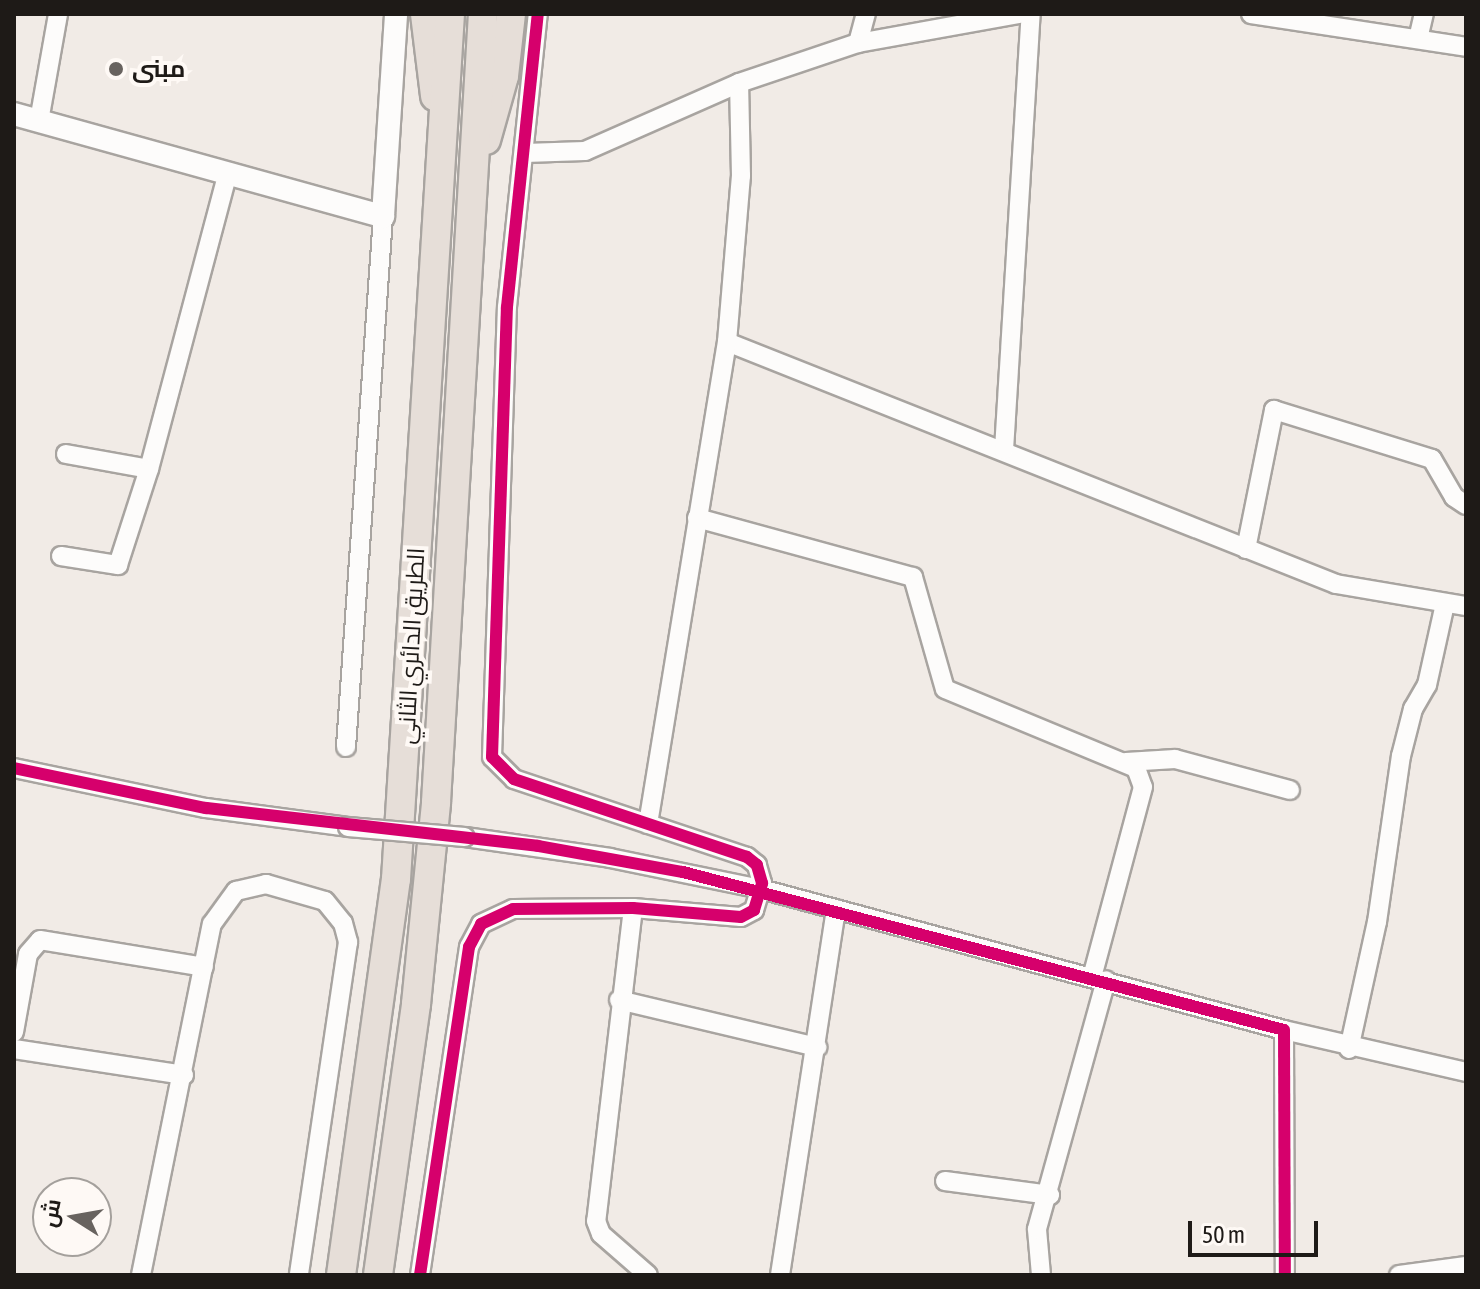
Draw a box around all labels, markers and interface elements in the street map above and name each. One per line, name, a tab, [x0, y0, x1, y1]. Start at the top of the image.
place label: مبنى	[132, 55, 185, 83]
marker: مبنى	[107, 60, 125, 78]
street label: الطريق الدائري الثاني	[391, 547, 431, 745]
north arrow	[32, 1177, 112, 1257]
text: ش	[35, 1196, 66, 1229]
scale bar	[1192, 1205, 1322, 1255]
text: 50 m	[1202, 1221, 1245, 1248]

